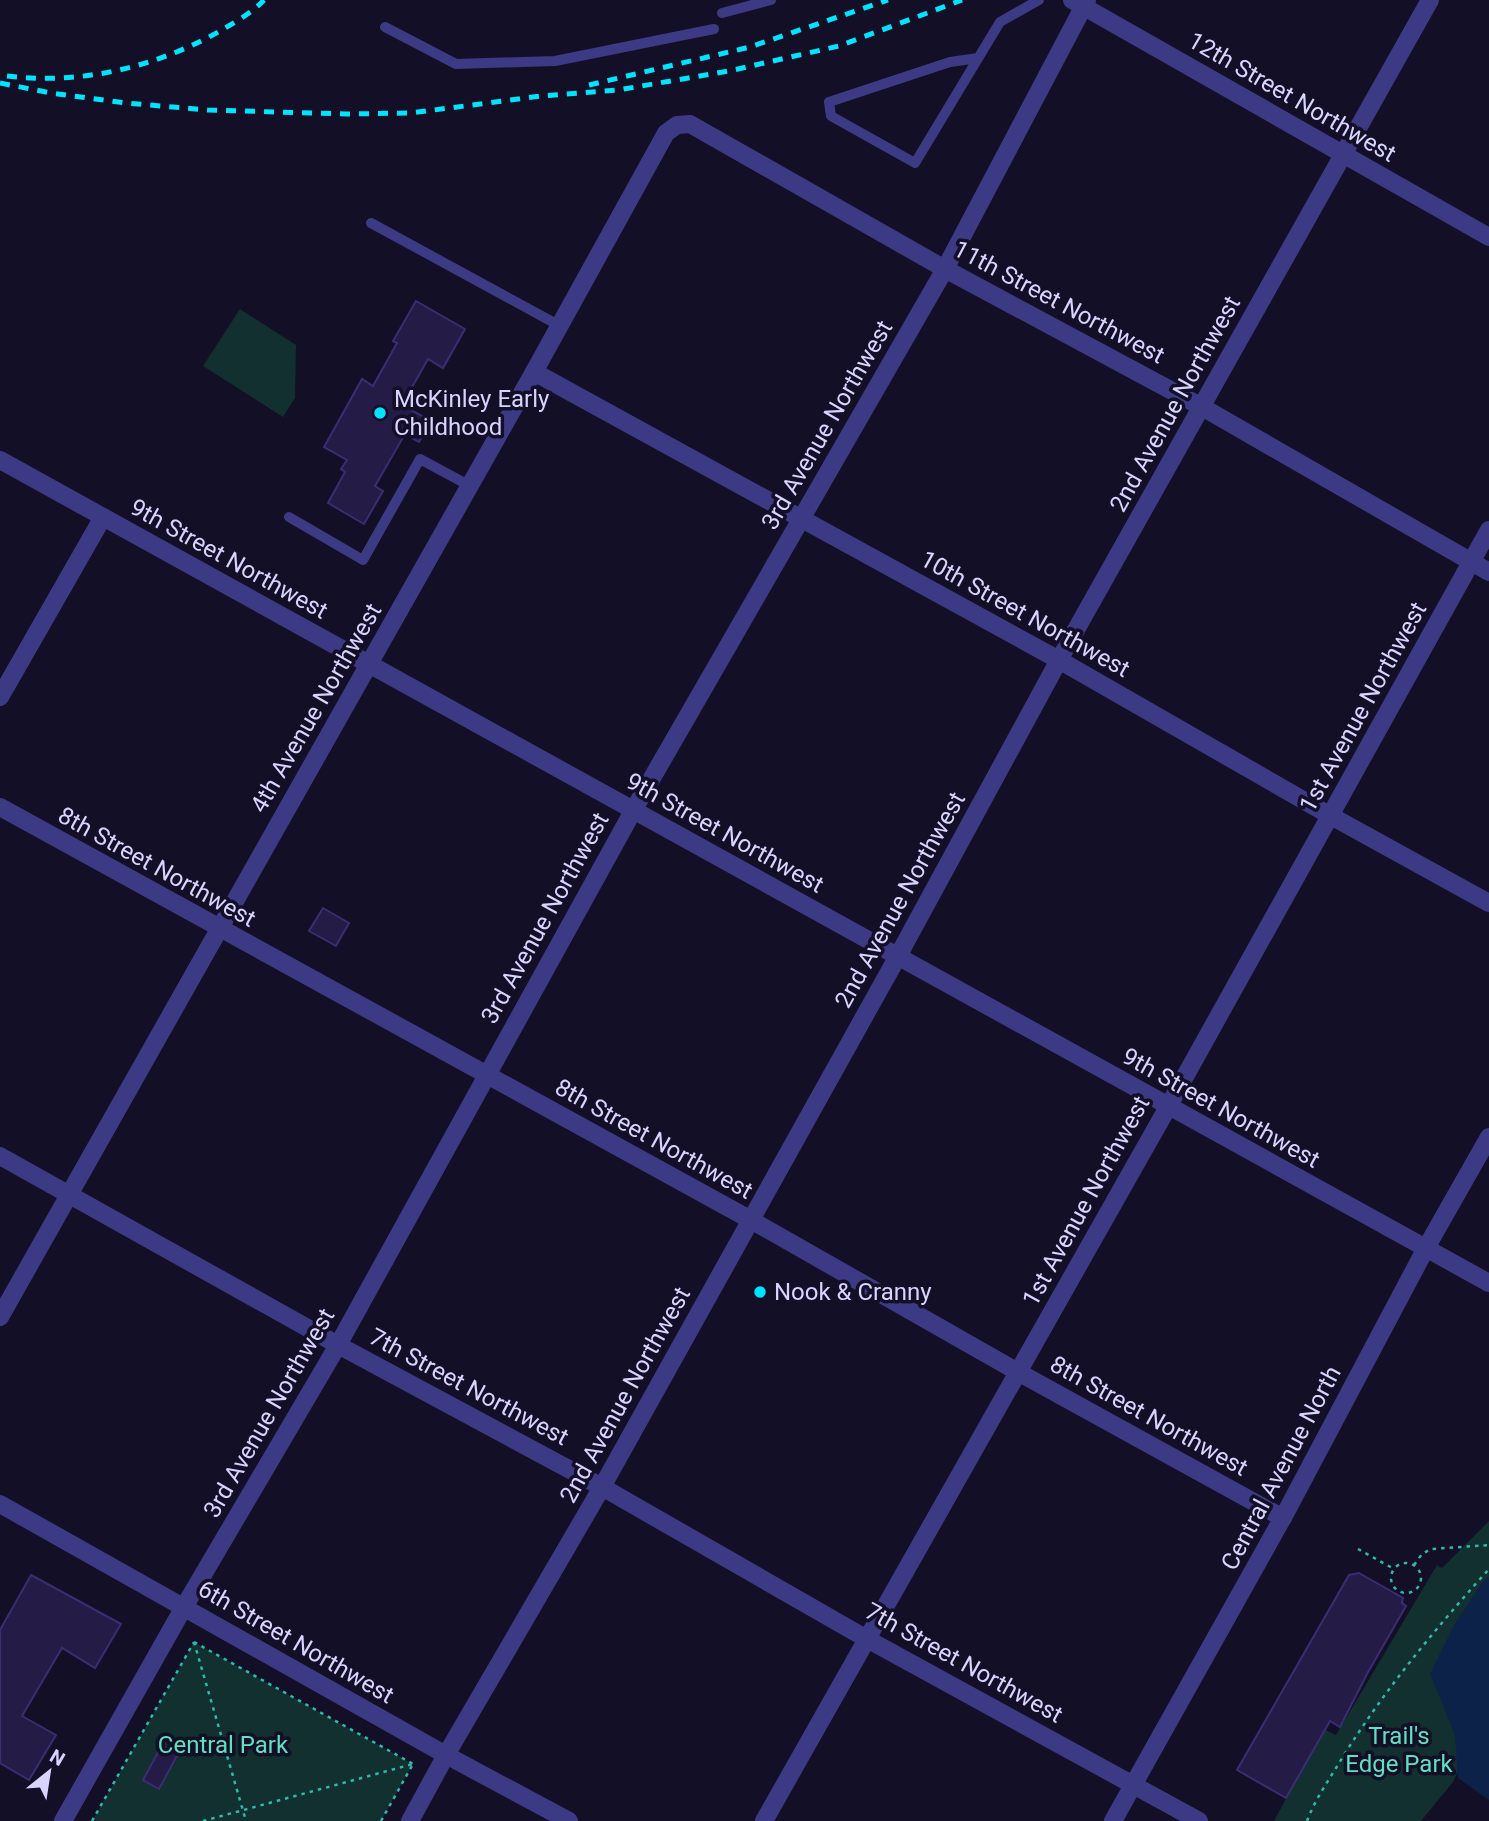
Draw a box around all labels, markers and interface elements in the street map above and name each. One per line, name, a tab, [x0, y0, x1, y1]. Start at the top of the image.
street label: 12th Street Northwest	[1183, 26, 1401, 168]
street label: 11th Street Northwest	[949, 235, 1169, 370]
street label: 2nd Avenue Northwest	[1104, 291, 1246, 517]
street label: 3rd Avenue Northwest	[756, 315, 898, 535]
place label: McKinley Early Childhood	[394, 385, 550, 441]
marker: McKinley Early Childhood	[372, 405, 388, 421]
street label: 9th Street Northwest	[125, 493, 333, 625]
street label: 10th Street Northwest	[915, 545, 1135, 683]
street label: 1st Avenue Northwest	[1294, 597, 1432, 817]
street label: 4th Avenue Northwest	[245, 598, 387, 817]
street label: 9th Street Northwest	[621, 767, 829, 899]
street label: 2nd Avenue Northwest	[829, 787, 971, 1013]
street label: 8th Street Northwest	[53, 801, 261, 933]
street label: 3rd Avenue Northwest	[475, 807, 615, 1028]
street label: 9th Street Northwest	[1117, 1042, 1325, 1174]
street label: 8th Street Northwest	[550, 1073, 758, 1205]
street label: 1st Avenue Northwest	[1017, 1091, 1155, 1311]
place label: Nook & Cranny	[774, 1278, 932, 1306]
street label: 2nd Avenue Northwest	[554, 1282, 696, 1508]
marker: Nook & Cranny	[752, 1284, 768, 1300]
street label: 3rd Avenue Northwest	[198, 1303, 340, 1523]
street label: 7th Street Northwest	[365, 1323, 573, 1451]
street label: 8th Street Northwest	[1045, 1350, 1253, 1482]
street label: Central Avenue North	[1215, 1361, 1347, 1575]
street label: 6th Street Northwest	[193, 1575, 399, 1710]
street label: 7th Street Northwest	[860, 1597, 1068, 1729]
park label: Trail's Edge Park	[1345, 1722, 1454, 1778]
park label: Central Park	[158, 1731, 289, 1759]
north arrow	[14, 1737, 84, 1807]
text: N	[46, 1744, 69, 1771]

